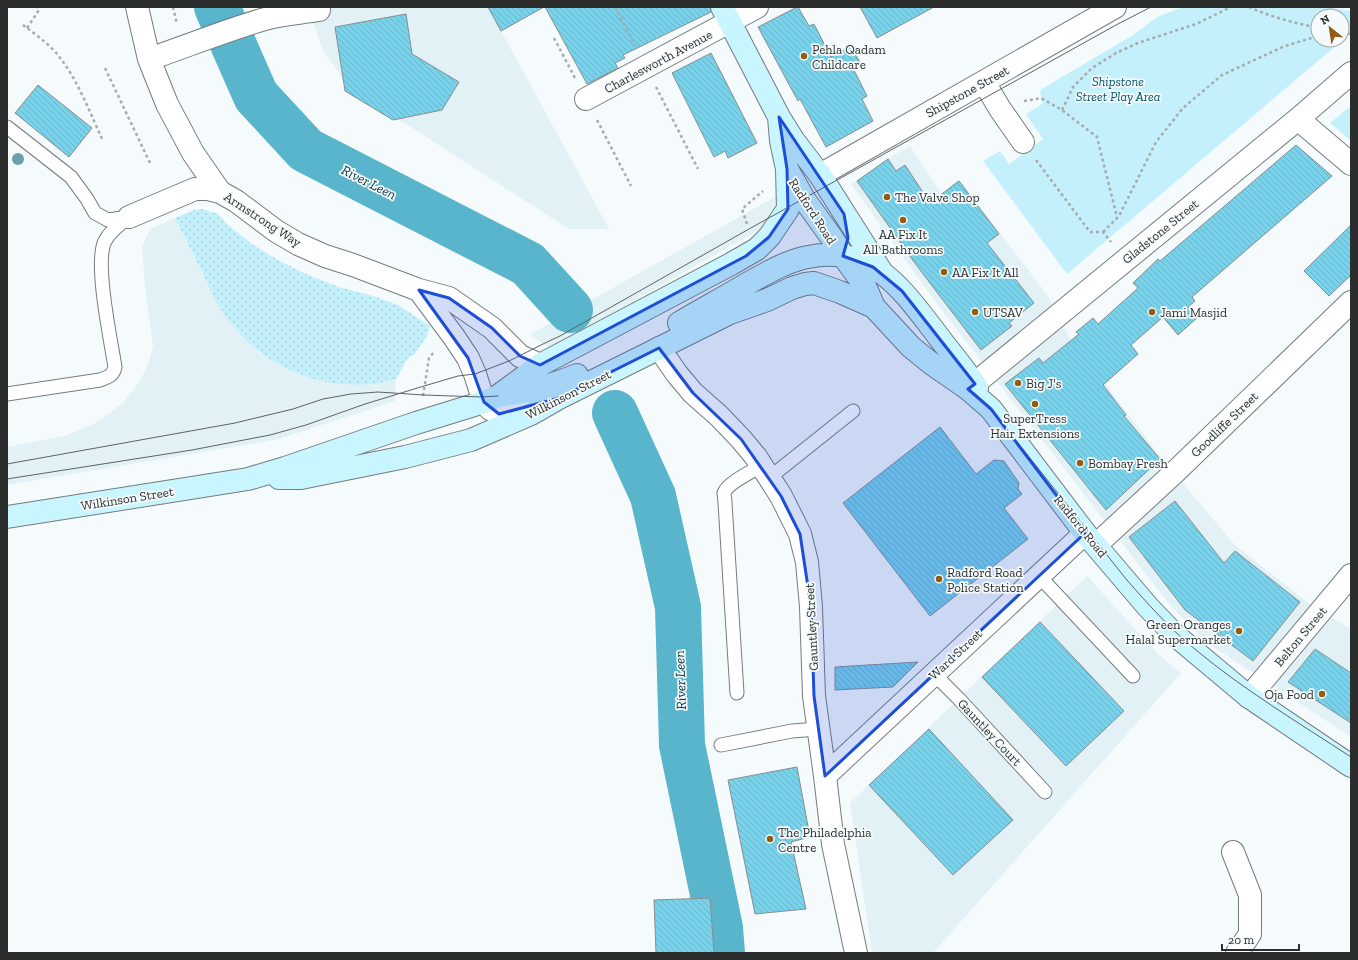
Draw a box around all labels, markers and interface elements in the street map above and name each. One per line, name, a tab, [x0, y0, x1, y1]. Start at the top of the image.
north arrow	[1310, 8, 1350, 48]
text: N	[1318, 12, 1333, 27]
street label: Charlesworth Avenue	[602, 27, 715, 96]
place label: Pehla Qadam Childcare	[812, 42, 886, 72]
marker: Pehla Qadam Childcare	[799, 51, 809, 61]
street label: Shipstone Street	[923, 62, 1012, 121]
park label: Shipstone Street Play Area	[1076, 74, 1160, 104]
water label: River Leen	[339, 161, 399, 203]
street label: Radford Road	[786, 175, 839, 247]
street label: Armstrong Way	[221, 189, 304, 250]
place label: The Valve Shop	[895, 190, 980, 205]
marker: The Valve Shop	[882, 192, 892, 202]
street label: Gladstone Street	[1119, 196, 1202, 267]
marker: AA Fix It All Bathrooms	[898, 215, 908, 225]
place label: AA Fix It All Bathrooms	[863, 227, 943, 257]
place label: AA Fix It All	[952, 265, 1019, 280]
marker: AA Fix It All	[939, 267, 949, 277]
place label: UTSAV	[983, 305, 1024, 320]
place label: Jami Masjid	[1160, 305, 1227, 321]
marker: UTSAV	[970, 307, 980, 317]
marker: Jami Masjid	[1147, 307, 1157, 317]
street label: Wilkinson Street	[523, 366, 614, 422]
place label: Big J's	[1026, 376, 1062, 391]
marker: Big J's	[1013, 378, 1023, 388]
street label: Goodliffe Street	[1188, 388, 1261, 460]
marker: SuperTress Hair Extensions	[1030, 399, 1040, 409]
place label: SuperTress Hair Extensions	[990, 411, 1080, 441]
place label: Bombay Fresh	[1088, 456, 1168, 471]
marker: Bombay Fresh	[1075, 458, 1085, 468]
street label: Wilkinson Street	[80, 484, 175, 513]
street label: Radford Road	[1051, 492, 1110, 560]
place label: Radford Road Police Station	[947, 565, 1024, 595]
marker: Radford Road Police Station	[934, 574, 944, 584]
street label: Gauntley Street	[802, 583, 821, 671]
street label: Belton Street	[1271, 603, 1330, 669]
place label: Green Oranges Halal Supermarket	[1126, 617, 1231, 647]
street label: Ward Street	[925, 626, 985, 683]
marker: Green Oranges Halal Supermarket	[1234, 626, 1244, 636]
water label: River Leen	[671, 650, 690, 710]
place label: Oja Food	[1265, 687, 1314, 703]
marker: Oja Food	[1317, 689, 1327, 699]
street label: Gauntley Court	[955, 696, 1025, 769]
place label: The Philadelphia Centre	[778, 825, 872, 855]
marker: The Philadelphia Centre	[765, 834, 775, 844]
scale bar	[1222, 926, 1299, 952]
text: 20 m	[1228, 933, 1255, 947]

